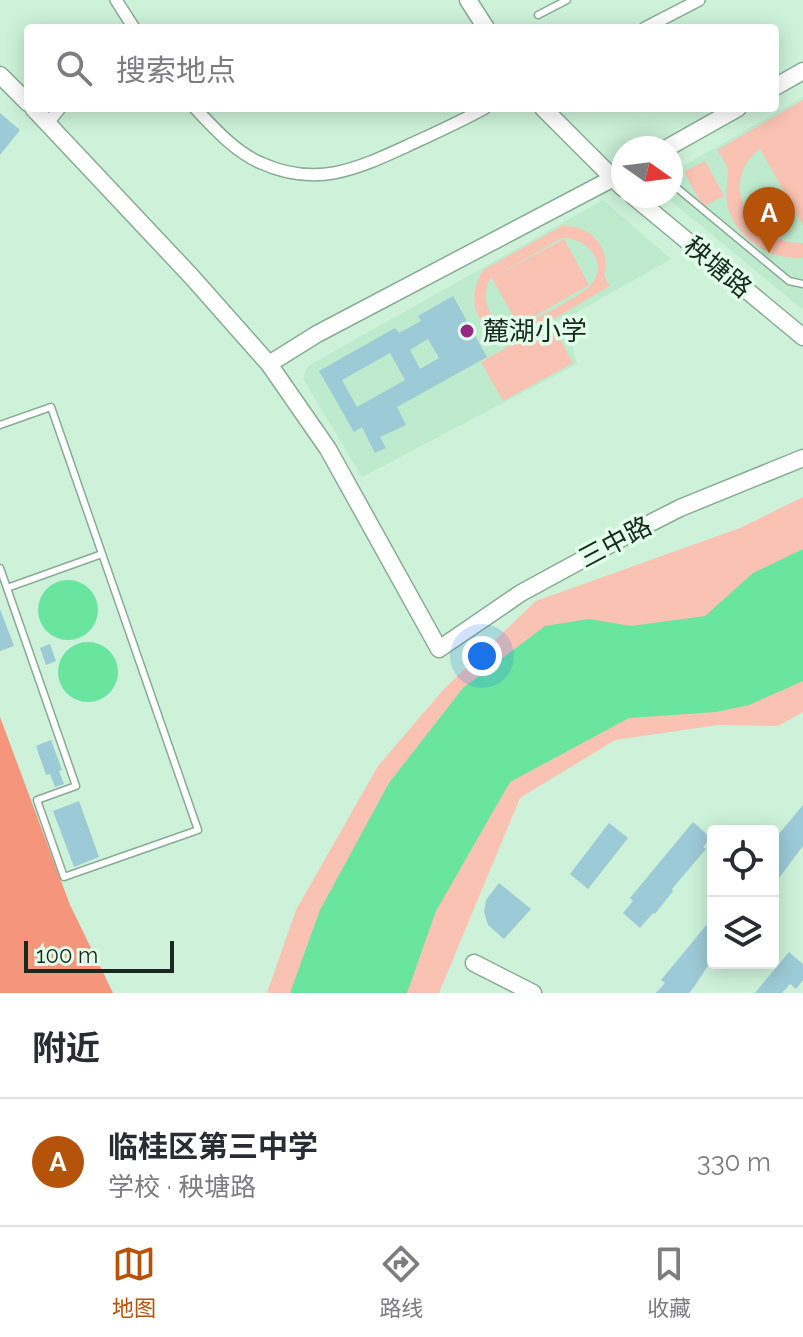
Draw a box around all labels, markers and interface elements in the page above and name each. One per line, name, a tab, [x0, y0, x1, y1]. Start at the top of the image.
search box	[24, 24, 779, 112]
icon: search	[52, 46, 96, 90]
text: 搜索地点	[116, 53, 236, 88]
north arrow	[611, 136, 683, 208]
pin: A	[743, 187, 795, 253]
street label: 秧塘路	[678, 230, 758, 304]
place label: 麓湖小学	[483, 316, 587, 346]
marker: 麓湖小学	[458, 322, 476, 340]
street label: 三中路	[574, 510, 656, 574]
your location	[462, 636, 502, 676]
map controls	[707, 825, 779, 969]
button: locate	[707, 825, 779, 897]
button: layers	[707, 897, 779, 969]
scale bar	[24, 937, 174, 973]
text: 100 m	[36, 942, 98, 968]
text: 附近	[32, 1028, 100, 1068]
text: 临桂区第三中学	[108, 1129, 318, 1164]
text: A	[49, 1147, 67, 1177]
text: 330 m	[697, 1147, 771, 1177]
text: 学校 · 秧塘路	[108, 1172, 256, 1202]
tab: 地图	[112, 1242, 156, 1322]
tab: 路线	[379, 1242, 423, 1322]
tab: 收藏	[647, 1242, 691, 1322]

